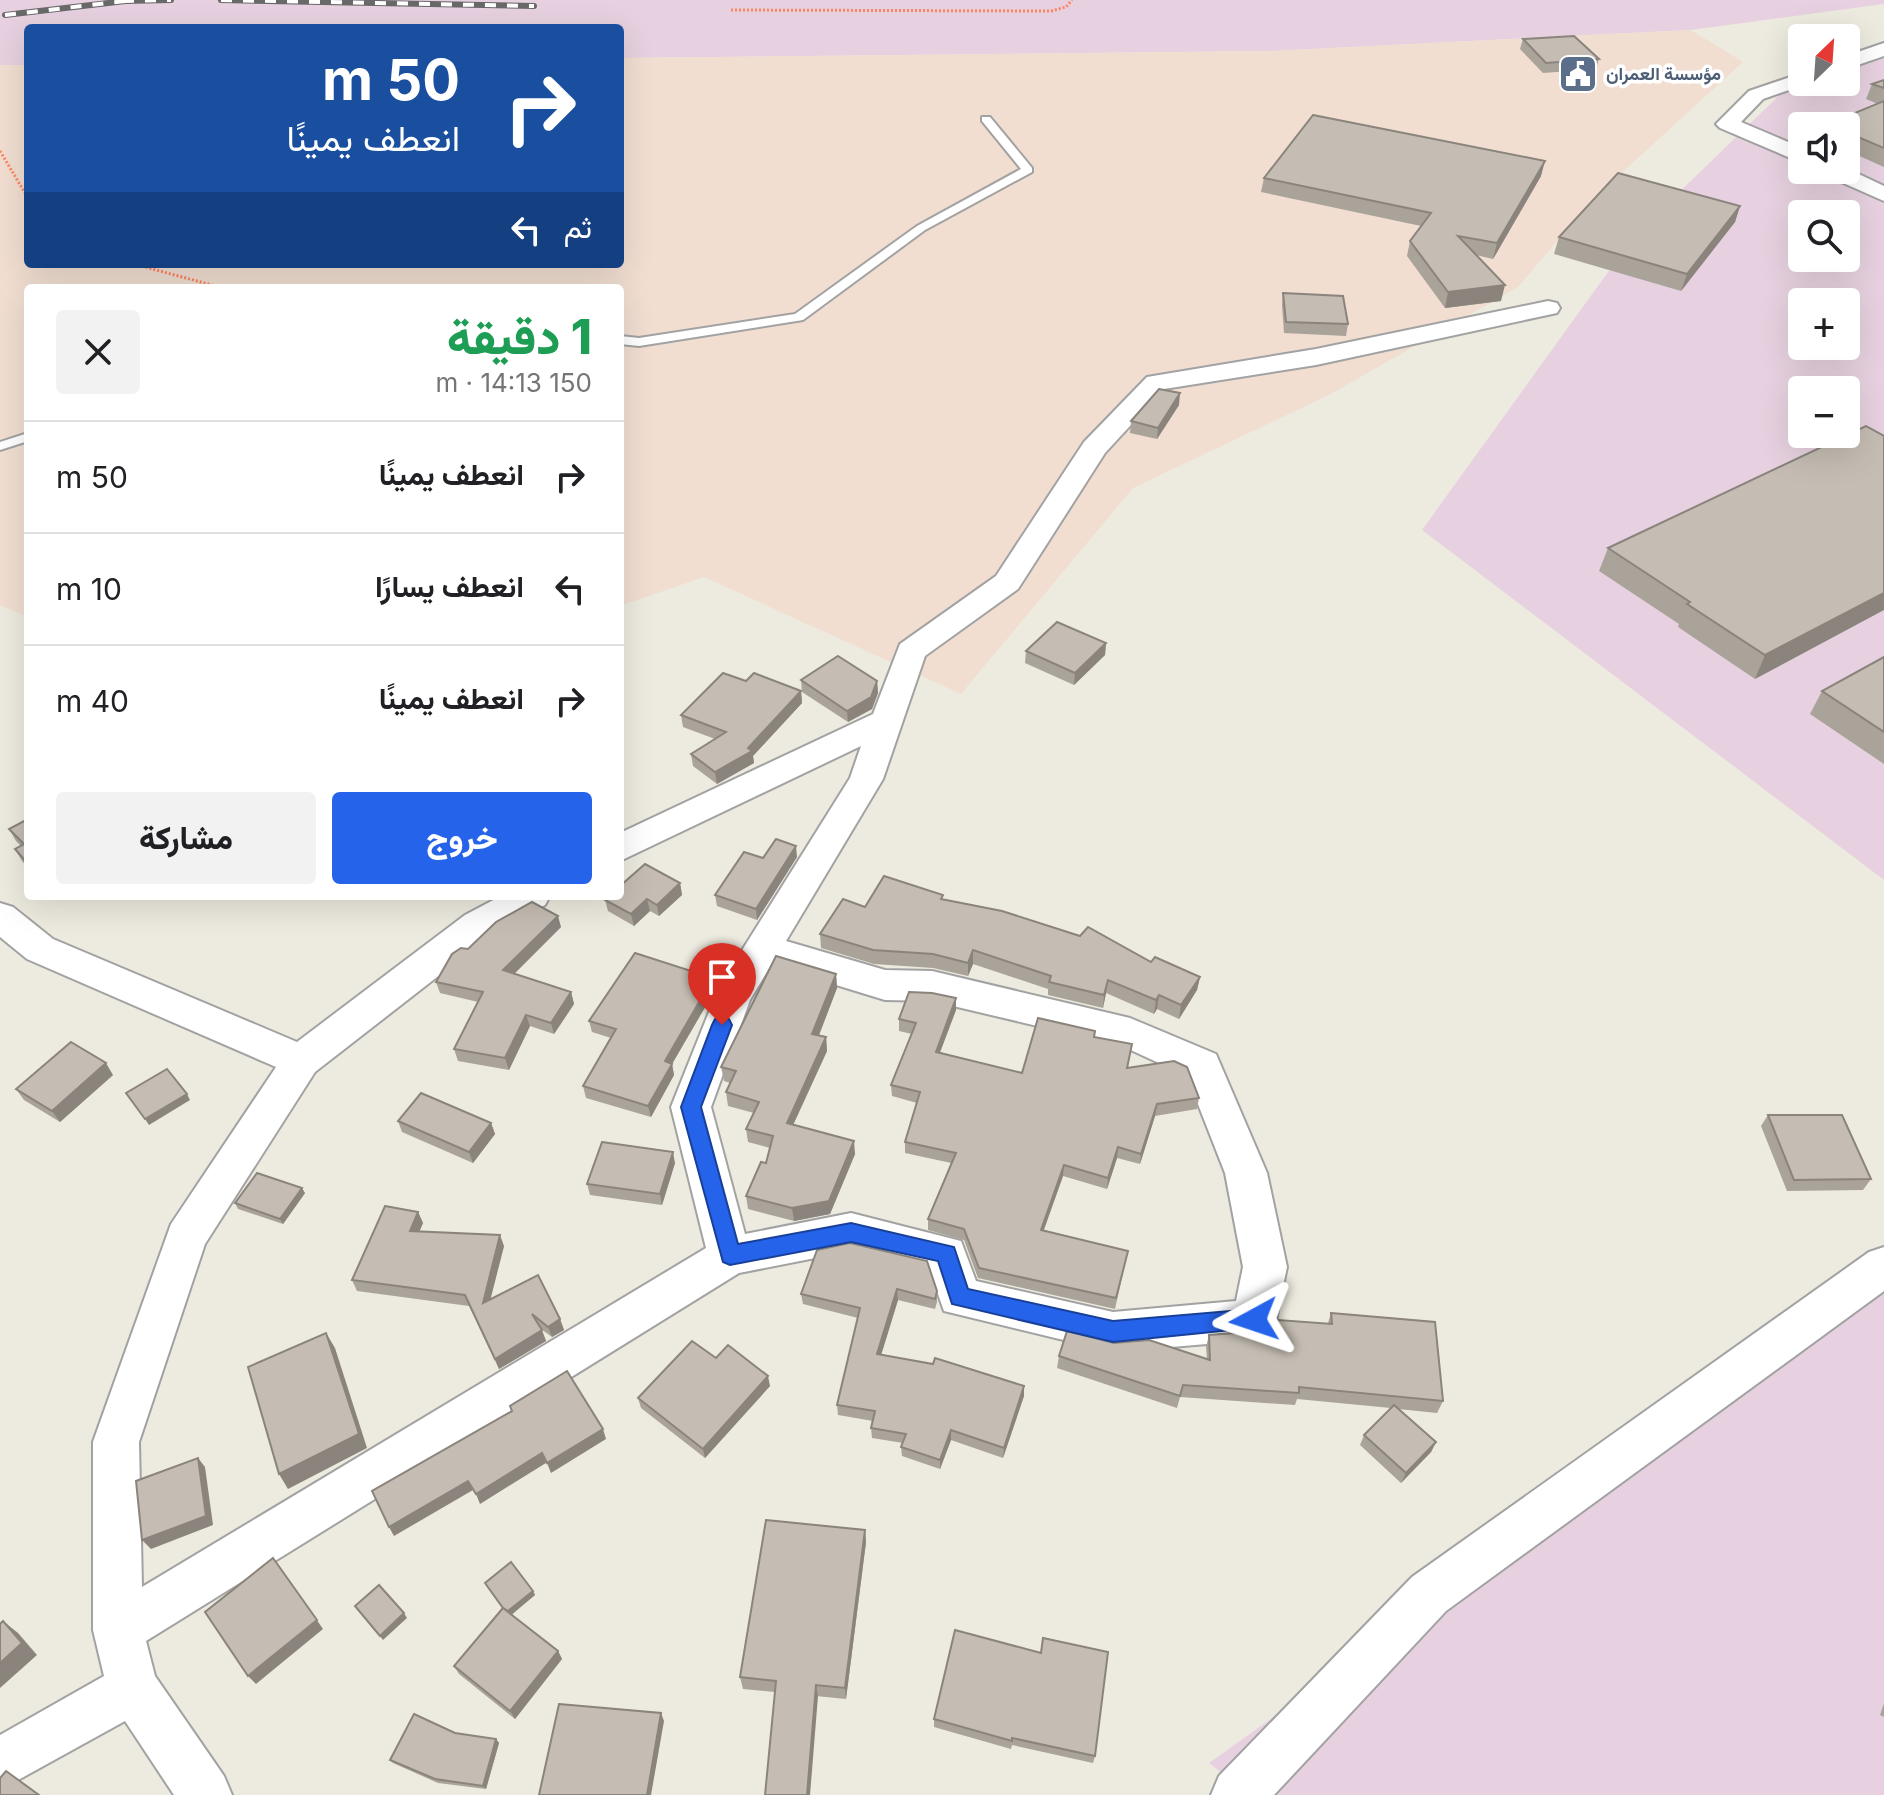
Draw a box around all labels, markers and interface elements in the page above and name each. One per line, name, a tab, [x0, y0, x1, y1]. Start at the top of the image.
north arrow	[1788, 24, 1860, 96]
map controls	[1788, 24, 1860, 448]
text: 50 m	[322, 46, 460, 114]
public building icon: مؤسسة العمران	[1557, 53, 1599, 95]
icon: right	[488, 56, 592, 160]
place label: مؤسسة العمران	[1606, 63, 1721, 85]
button: sound	[1788, 112, 1860, 184]
text: انعطف يمينًا	[286, 116, 460, 160]
button: search	[1788, 200, 1860, 272]
icon: left	[504, 208, 548, 252]
text: ثم	[564, 209, 592, 245]
button: +	[1788, 288, 1860, 360]
text: 1 دقيقة	[447, 307, 592, 366]
button: close	[56, 310, 140, 394]
text: 150 m · 14:13	[436, 367, 592, 398]
button: −	[1788, 376, 1860, 448]
icon: right	[548, 455, 592, 499]
text: انعطف يمينًا	[379, 456, 524, 492]
text: 50 m	[56, 459, 128, 495]
icon: left	[548, 567, 592, 611]
text: انعطف يسارًا	[375, 568, 524, 604]
text: 10 m	[56, 571, 122, 607]
icon: right	[548, 679, 592, 723]
text: انعطف يمينًا	[379, 680, 524, 716]
text: 40 m	[56, 683, 129, 719]
button: مشاركة	[56, 792, 316, 884]
button: خروج	[332, 792, 592, 884]
pin	[688, 943, 756, 1025]
icon: arrive	[700, 955, 744, 999]
position arrow	[1212, 1278, 1296, 1362]

